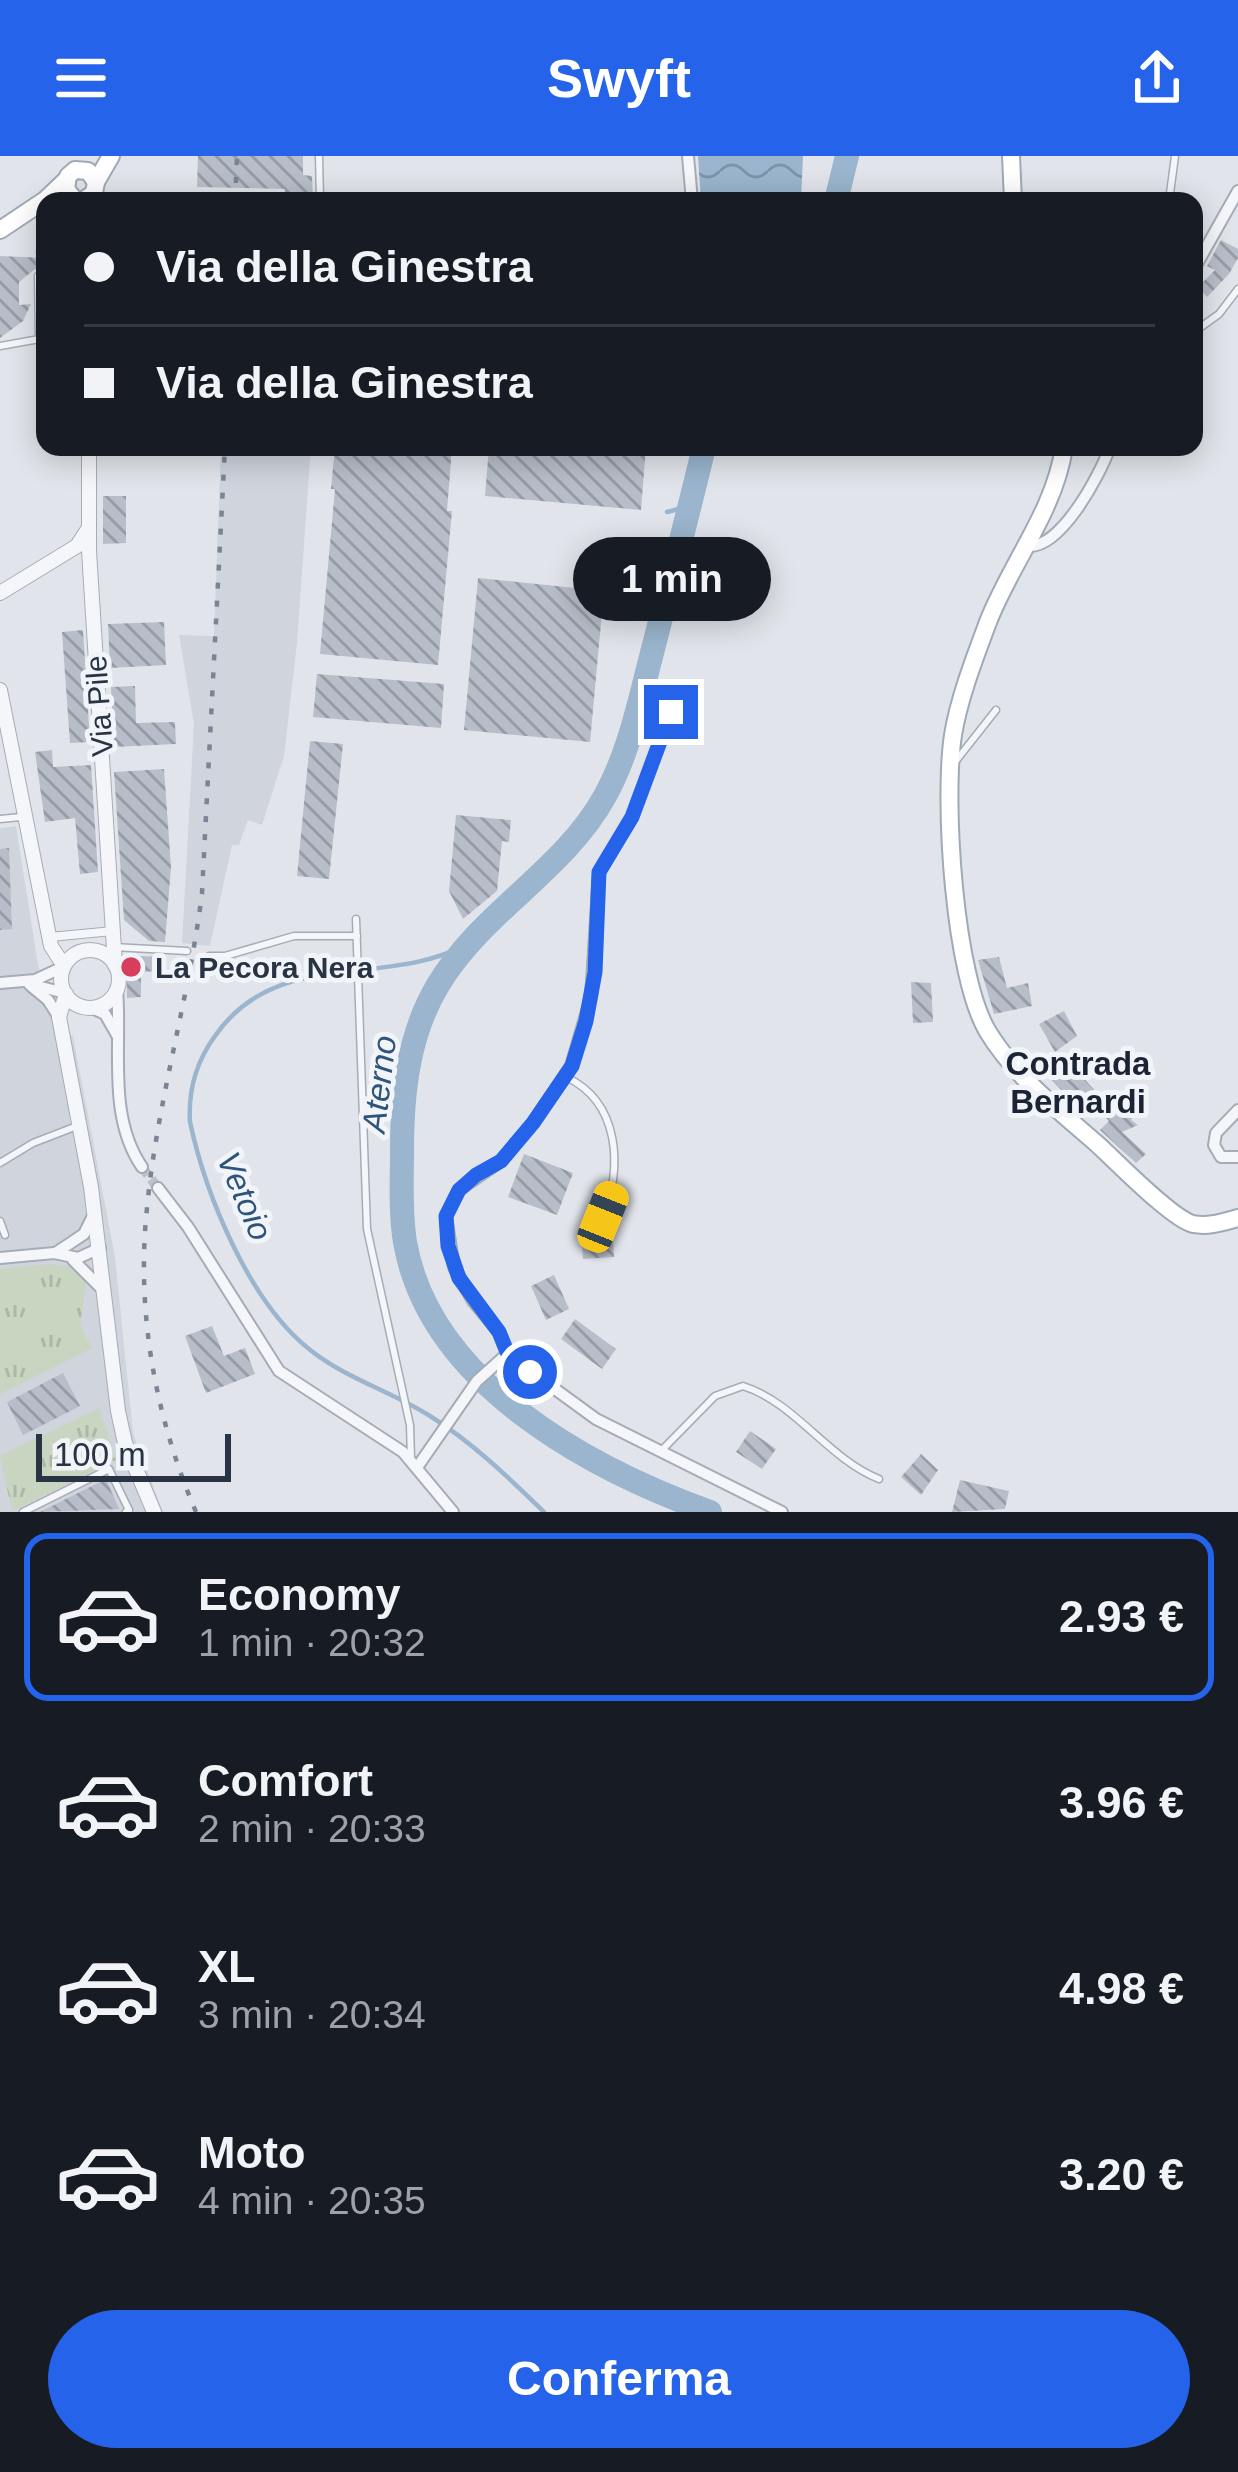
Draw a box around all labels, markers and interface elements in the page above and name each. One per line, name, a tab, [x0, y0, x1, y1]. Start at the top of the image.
icon: menu	[48, 45, 114, 111]
icon: share	[1124, 45, 1190, 111]
text: Swyft	[547, 48, 691, 108]
text: Via della Ginestra	[156, 241, 533, 292]
text: Via della Ginestra	[156, 357, 533, 408]
callout: 1 min	[572, 538, 770, 622]
text: 1 min	[621, 557, 723, 600]
street label: Via Pile	[79, 654, 119, 758]
route end	[644, 685, 698, 739]
place label: La Pecora Nera	[155, 951, 374, 984]
marker: La Pecora Nera	[118, 954, 144, 980]
water label: Aterno	[354, 1033, 403, 1136]
district label: Contrada Bernardi	[1006, 1045, 1151, 1120]
water label: Vetoio	[210, 1146, 280, 1246]
car	[573, 1177, 633, 1257]
route start	[503, 1345, 557, 1399]
scale bar	[36, 1428, 231, 1481]
text: 100 m	[54, 1436, 146, 1473]
icon: car	[54, 1563, 162, 1671]
text: Economy	[198, 1569, 401, 1620]
text: 2.93 €	[1059, 1591, 1184, 1642]
text: 1 min · 20:32	[198, 1621, 426, 1664]
icon: car	[54, 1749, 162, 1857]
text: Comfort	[198, 1755, 373, 1806]
text: 3.96 €	[1059, 1777, 1184, 1828]
text: 2 min · 20:33	[198, 1807, 426, 1850]
icon: car	[54, 1935, 162, 2043]
text: XL	[198, 1941, 256, 1992]
text: 4.98 €	[1059, 1963, 1184, 2014]
text: 3 min · 20:34	[198, 1993, 426, 2036]
icon: car	[54, 2121, 162, 2229]
text: Moto	[198, 2127, 305, 2178]
text: 3.20 €	[1059, 2149, 1184, 2200]
text: 4 min · 20:35	[198, 2179, 426, 2222]
button: Conferma	[48, 2310, 1190, 2448]

